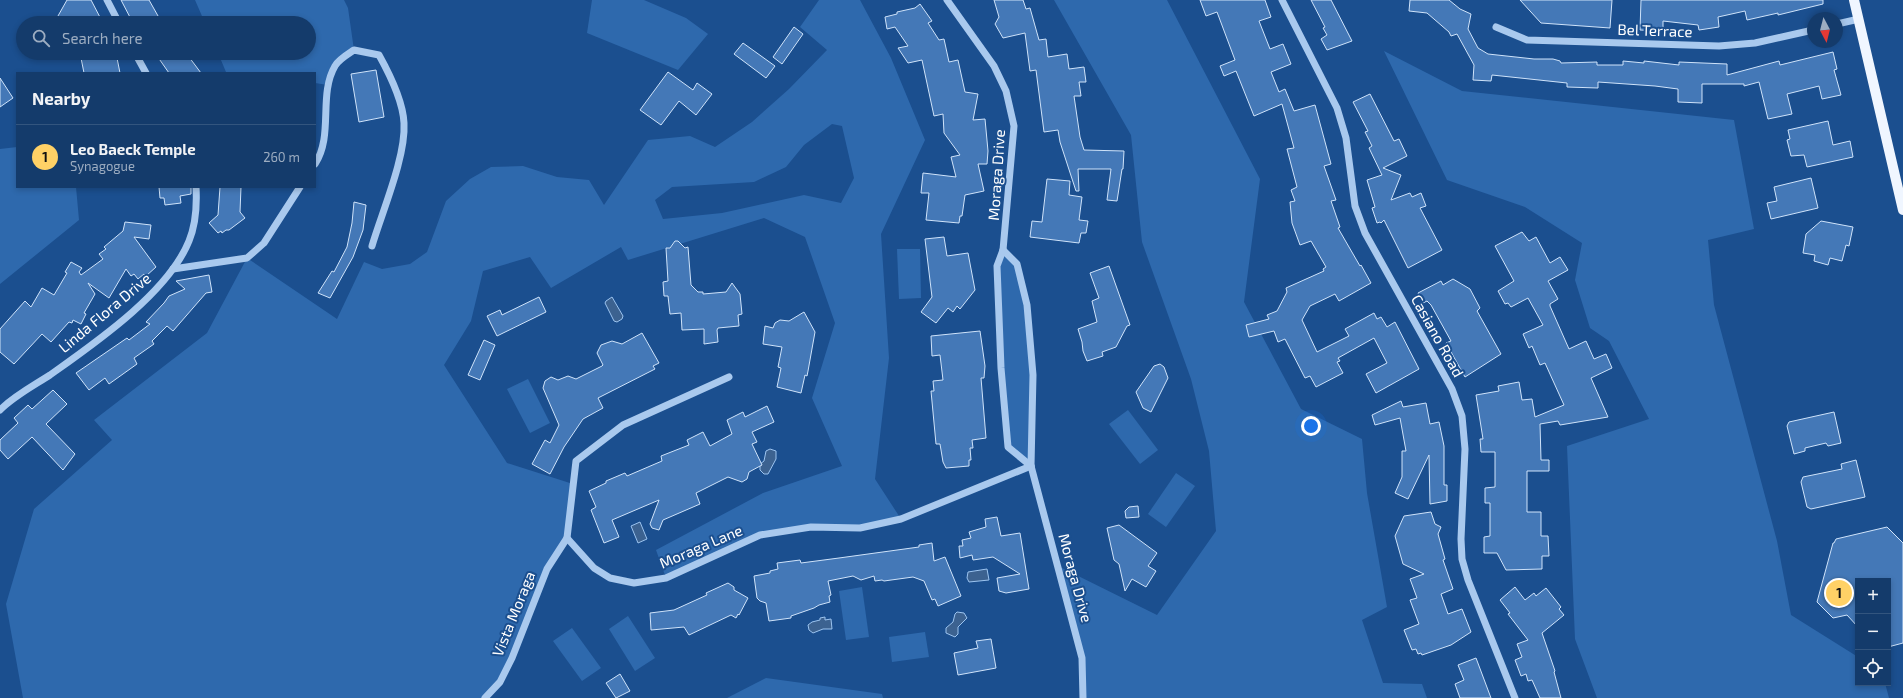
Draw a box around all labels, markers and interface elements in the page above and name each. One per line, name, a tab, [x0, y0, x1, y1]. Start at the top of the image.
north arrow	[1807, 12, 1843, 48]
search box	[16, 16, 316, 60]
street label: Bel Terrace	[1617, 20, 1693, 40]
icon: search	[30, 27, 52, 49]
text: Search here	[62, 29, 143, 47]
text: Nearby	[32, 88, 90, 108]
street label: Moraga Drive	[984, 129, 1008, 221]
text: Leo Baeck Temple	[70, 140, 196, 158]
text: 1	[42, 149, 48, 165]
text: 260 m	[263, 149, 300, 165]
text: Synagogue	[70, 158, 135, 174]
street label: Linda Flora Drive	[55, 269, 154, 356]
street label: Casiano Road	[1408, 291, 1468, 380]
your location	[1301, 416, 1321, 436]
street label: Moraga Lane	[656, 521, 745, 572]
street label: Moraga Drive	[1055, 531, 1096, 624]
street label: Vista Moraga	[488, 568, 538, 659]
pin: 1	[1826, 578, 1852, 608]
map controls	[1855, 578, 1891, 686]
button: +	[1855, 578, 1891, 614]
button: −	[1855, 614, 1891, 650]
button: locate	[1855, 650, 1891, 686]

